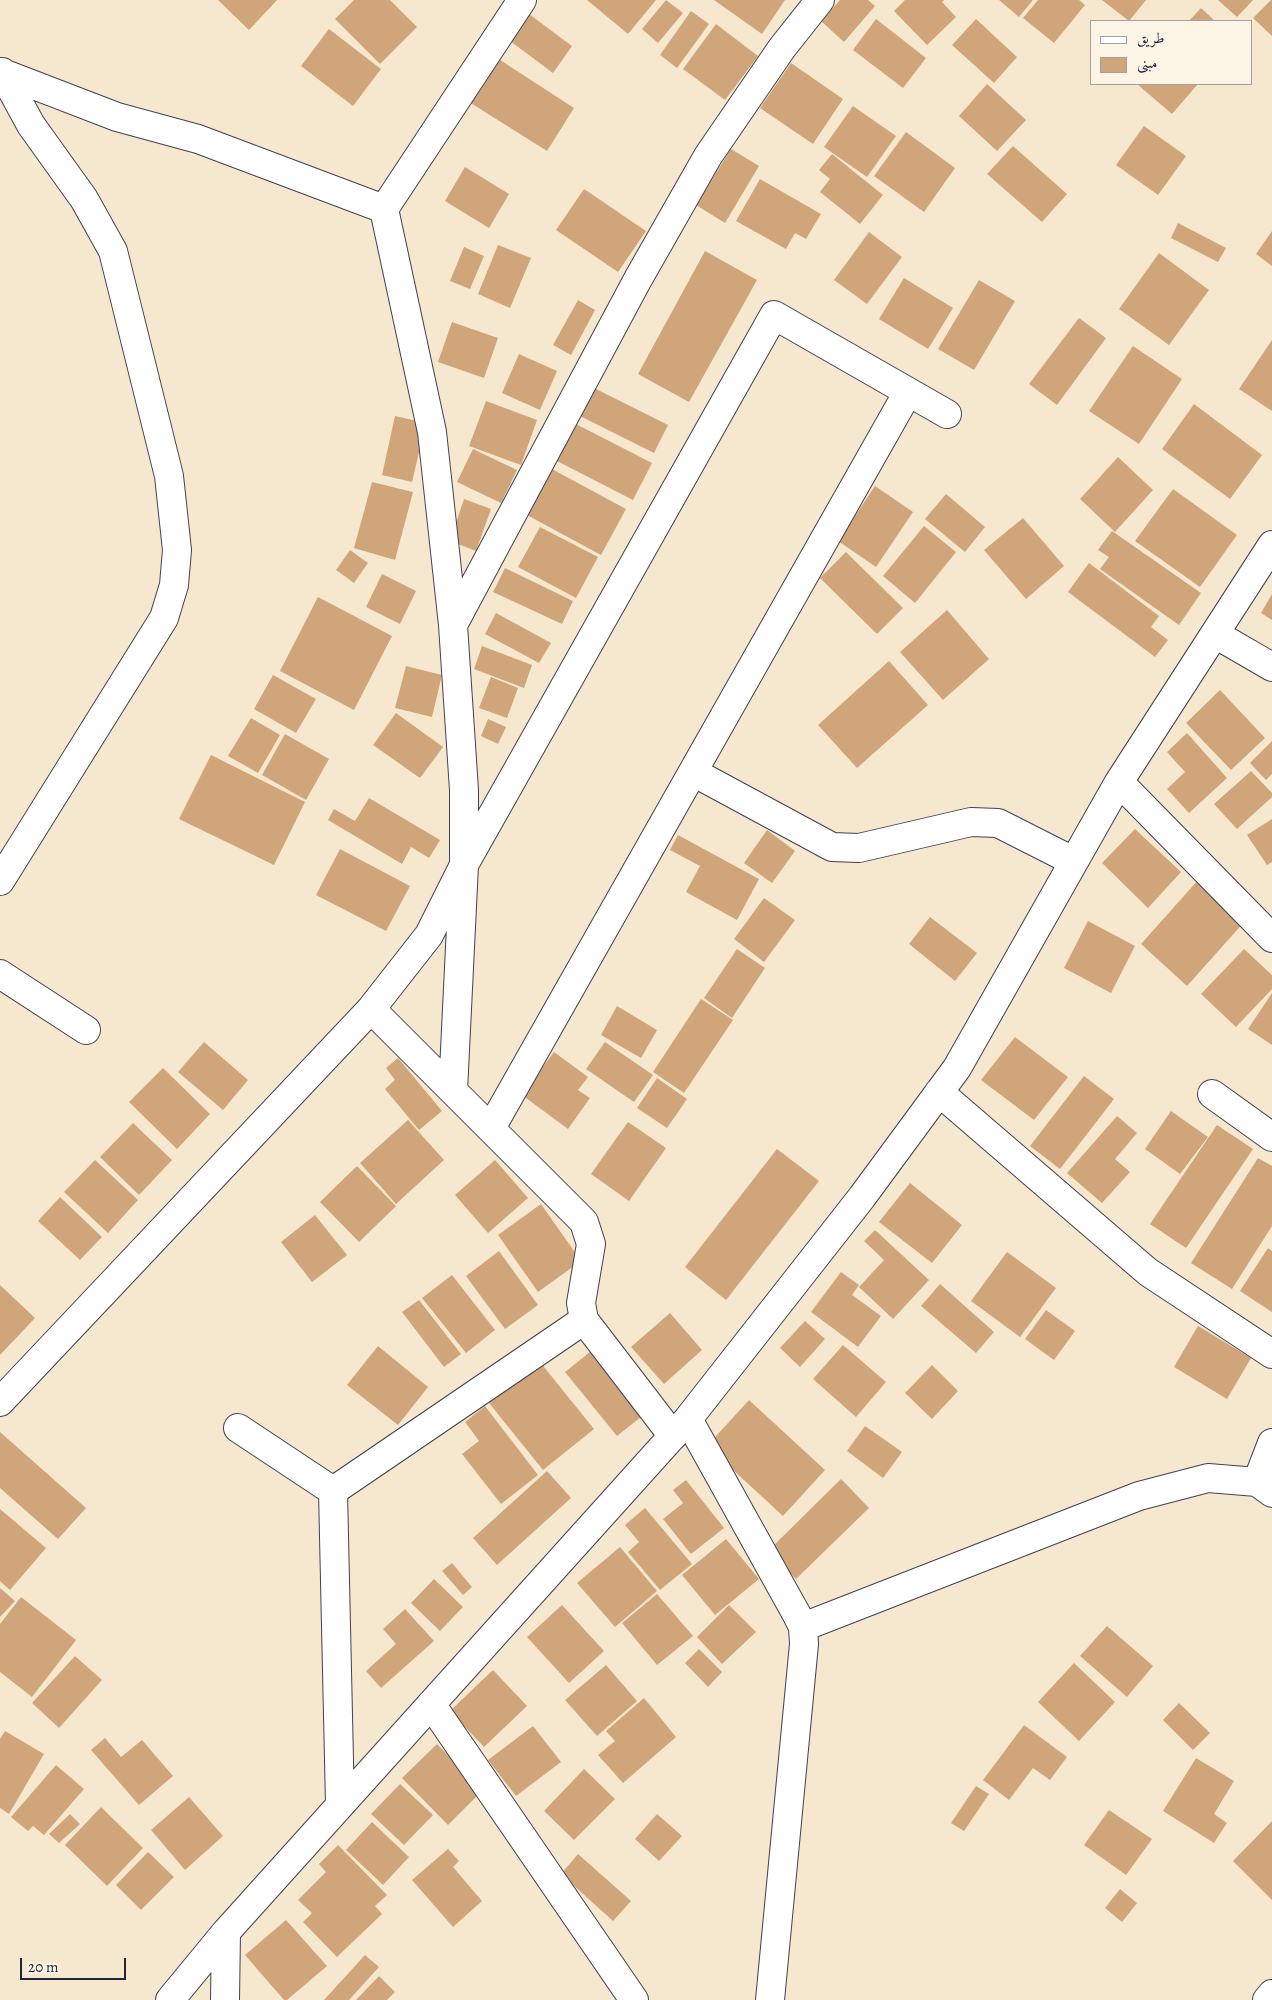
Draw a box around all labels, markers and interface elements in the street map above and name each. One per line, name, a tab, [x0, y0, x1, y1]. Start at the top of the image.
legend	[1090, 20, 1252, 85]
text: طريق	[1137, 28, 1164, 48]
text: مبنى	[1137, 53, 1157, 73]
scale bar	[22, 1948, 129, 1980]
text: 20 m	[28, 1957, 59, 1977]

